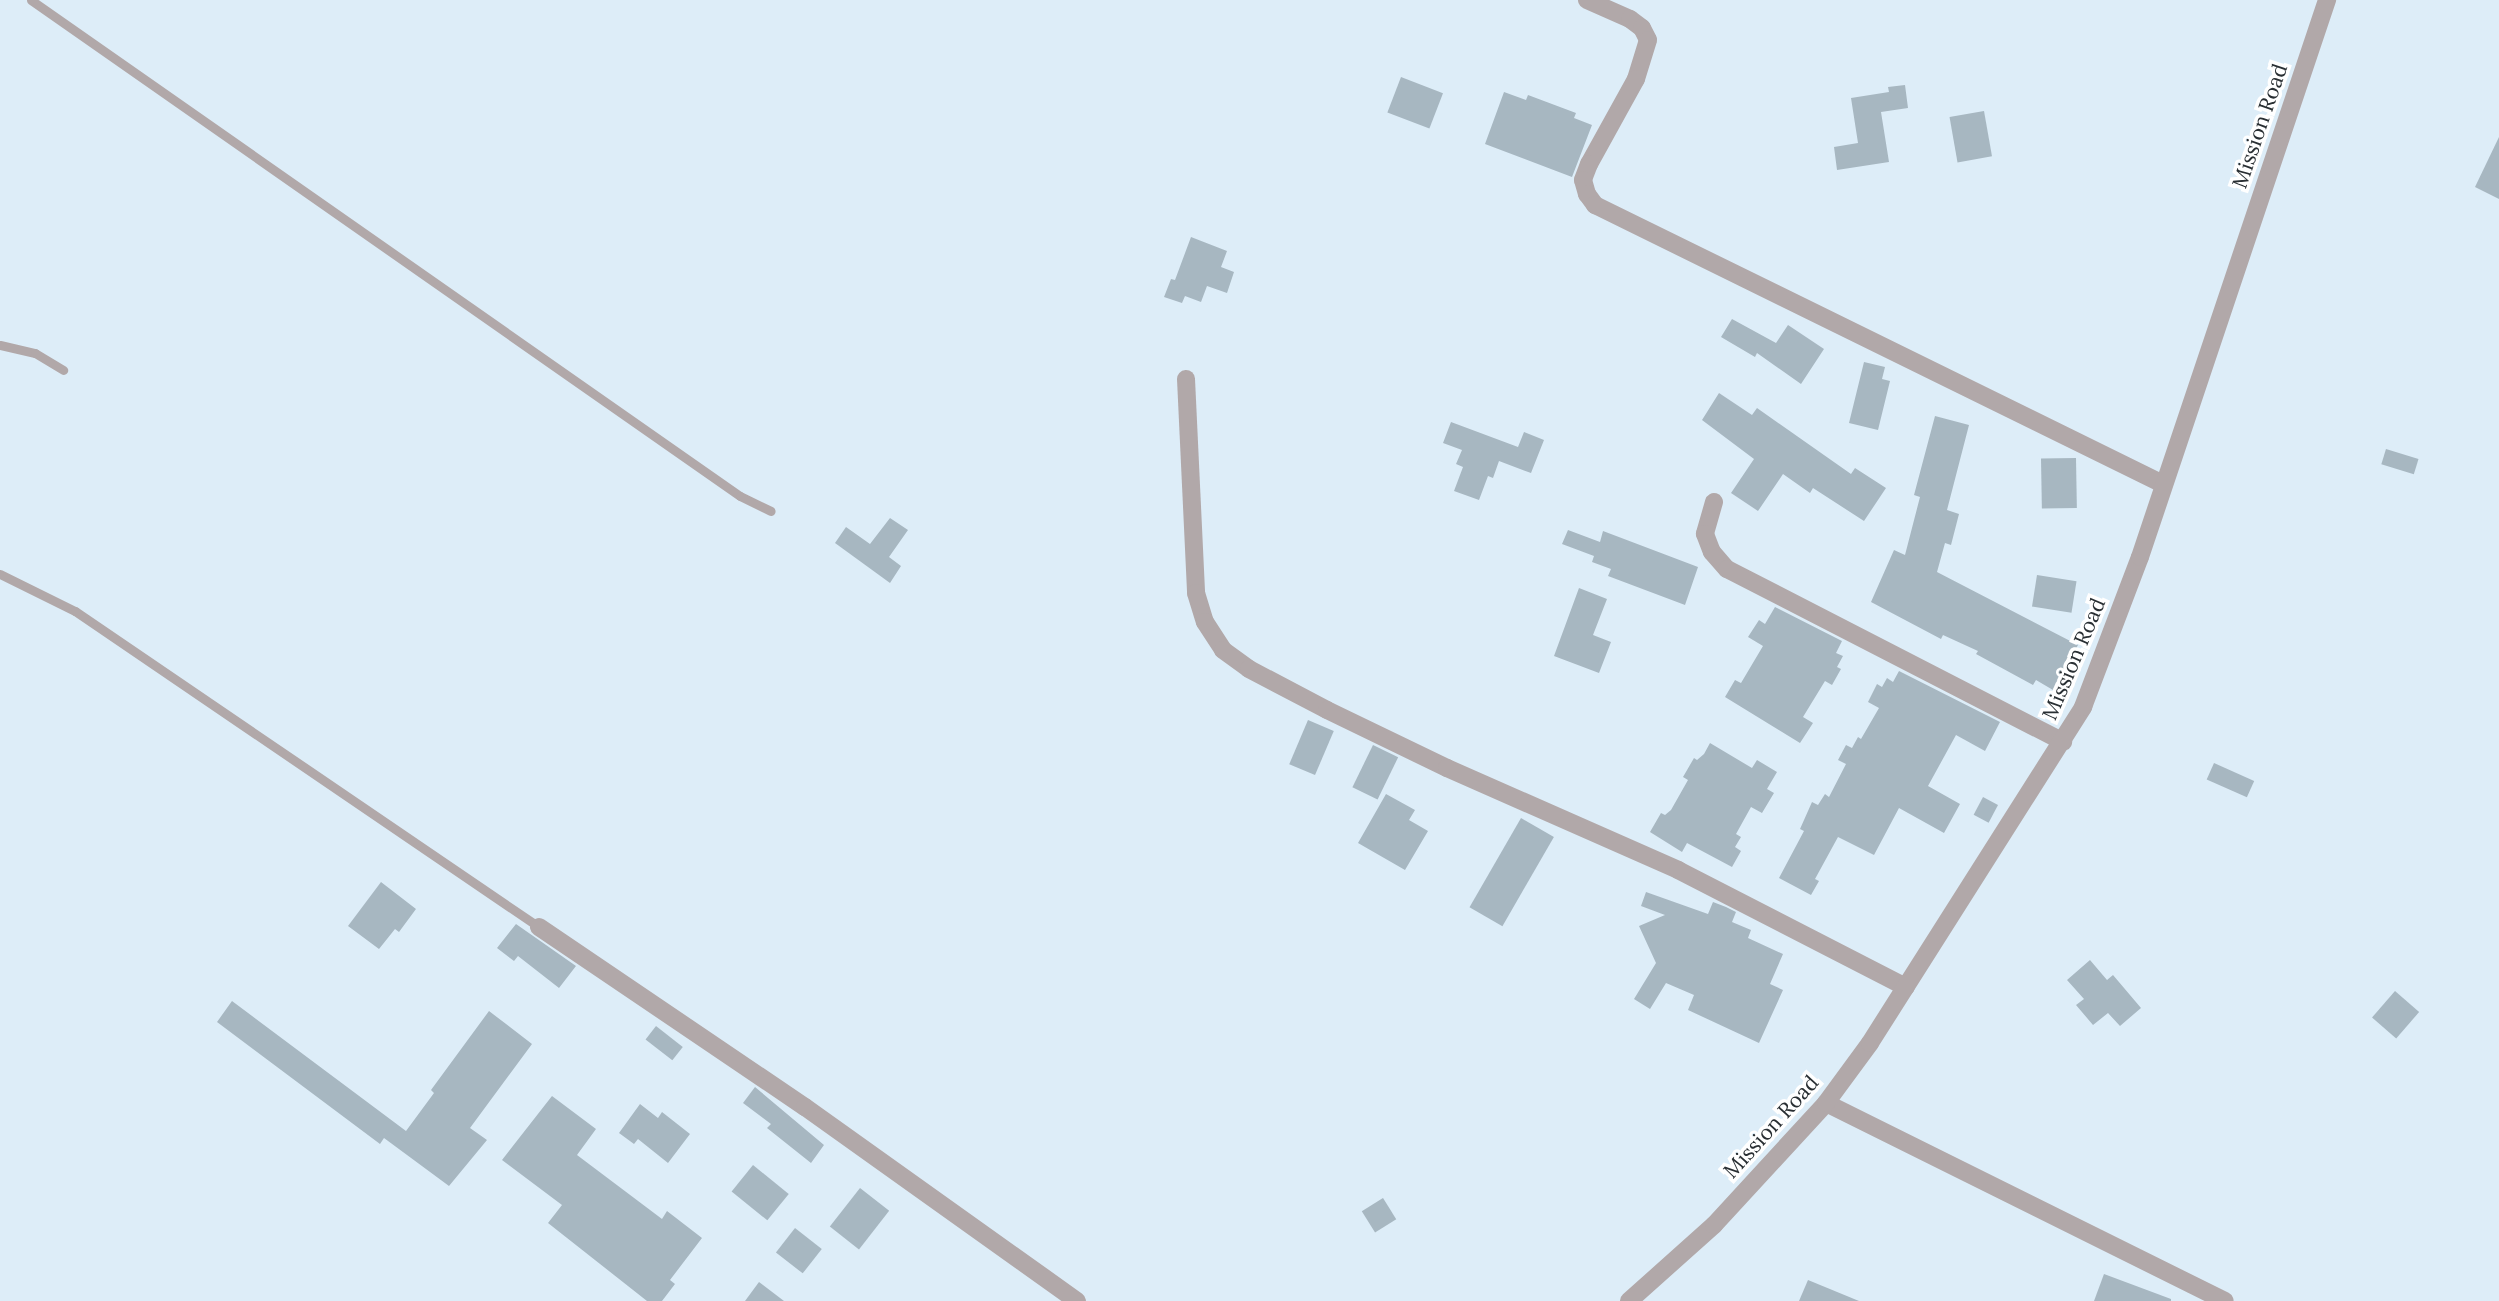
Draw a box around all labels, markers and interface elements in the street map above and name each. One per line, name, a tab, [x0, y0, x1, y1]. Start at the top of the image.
street label: Mission Road	[2227, 61, 2293, 191]
street label: Mission Road	[2037, 594, 2111, 724]
street label: Mission Road	[1718, 1070, 1824, 1184]

